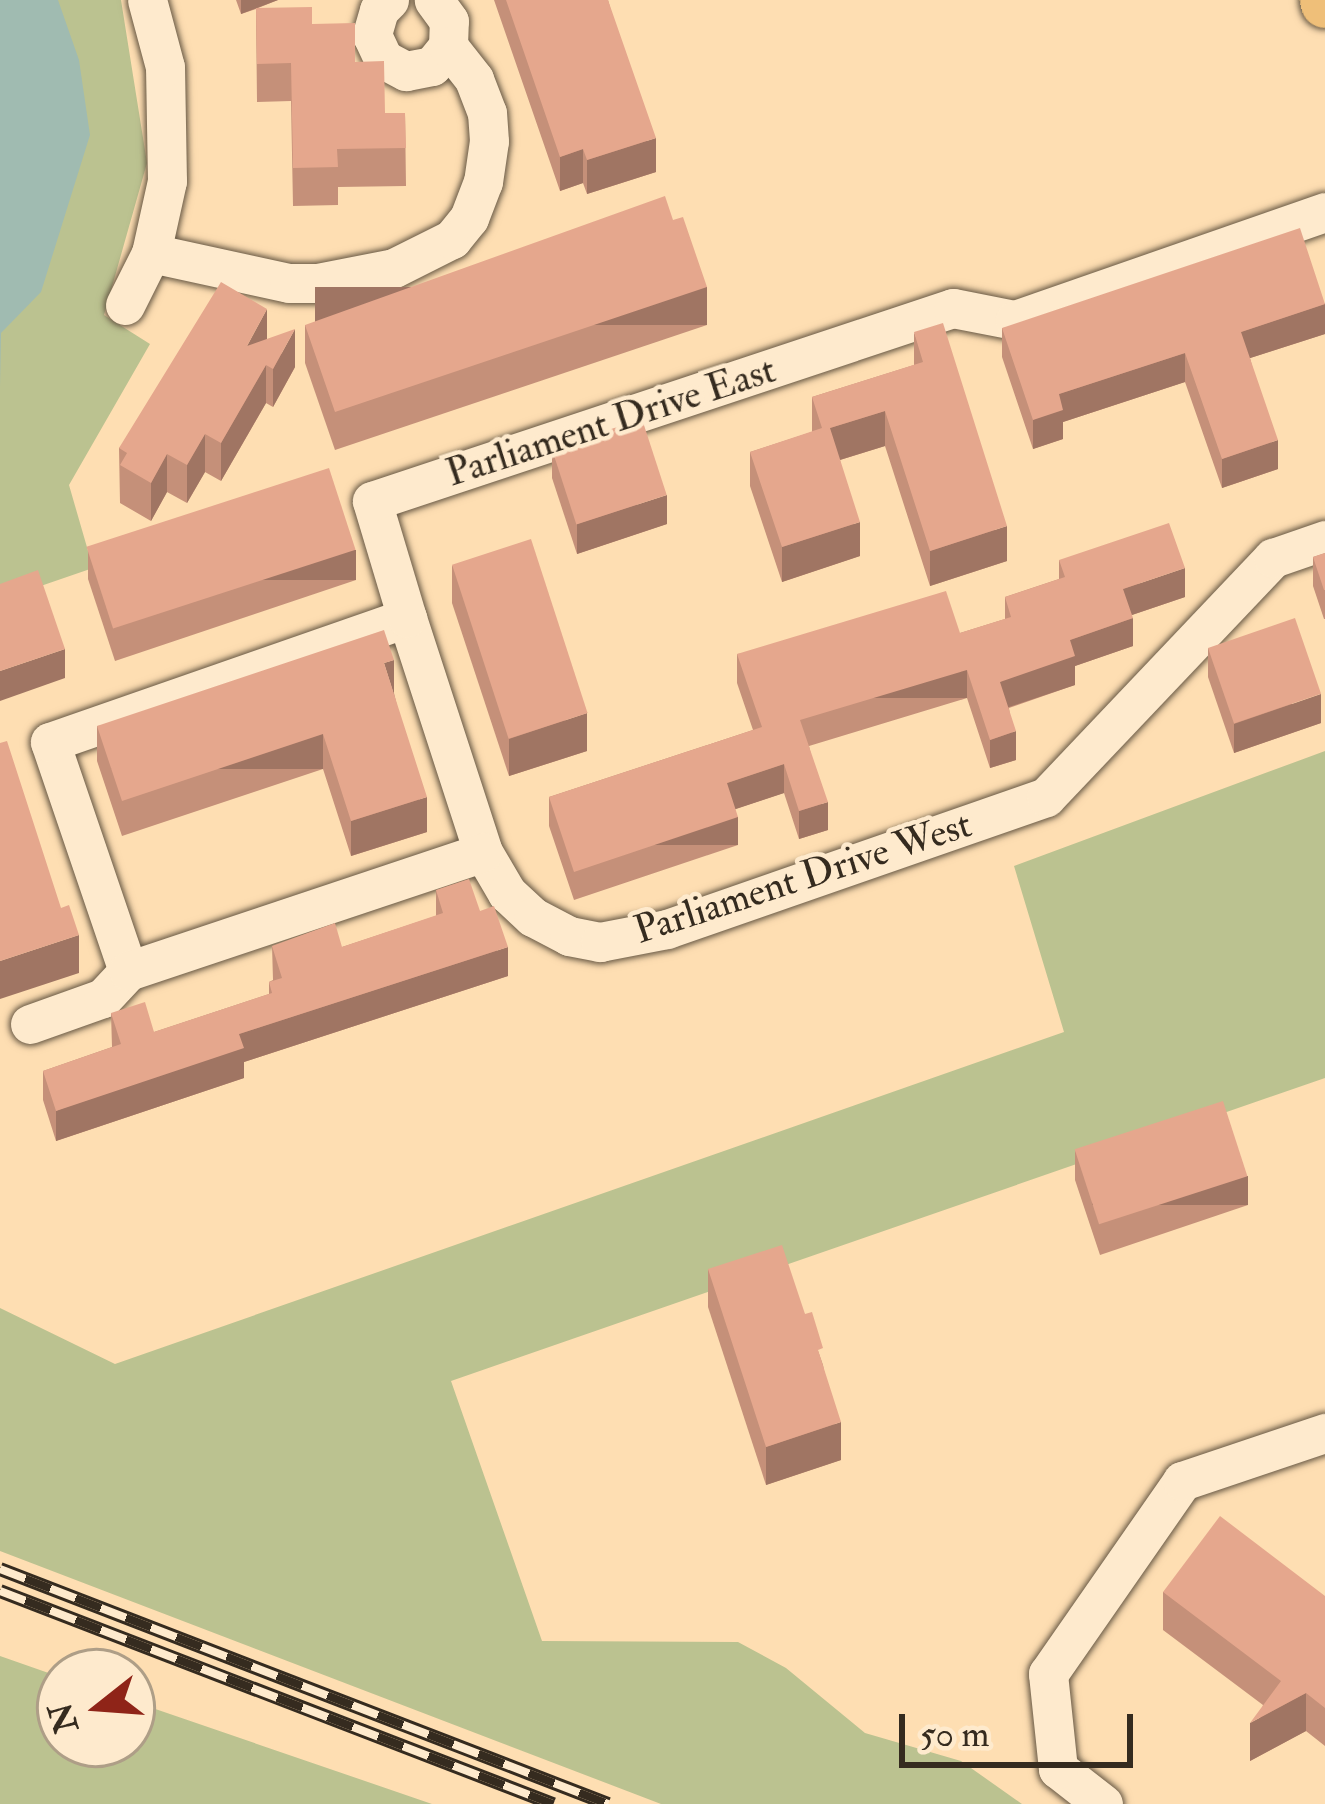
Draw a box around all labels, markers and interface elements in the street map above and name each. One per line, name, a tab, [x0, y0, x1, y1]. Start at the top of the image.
street label: Parliament Drive East	[440, 347, 782, 497]
street label: Parliament Drive West	[628, 801, 978, 955]
north arrow	[36, 1648, 156, 1768]
scale bar	[905, 1690, 1139, 1764]
text: N	[40, 1698, 88, 1738]
text: 50 m	[920, 1712, 989, 1757]

